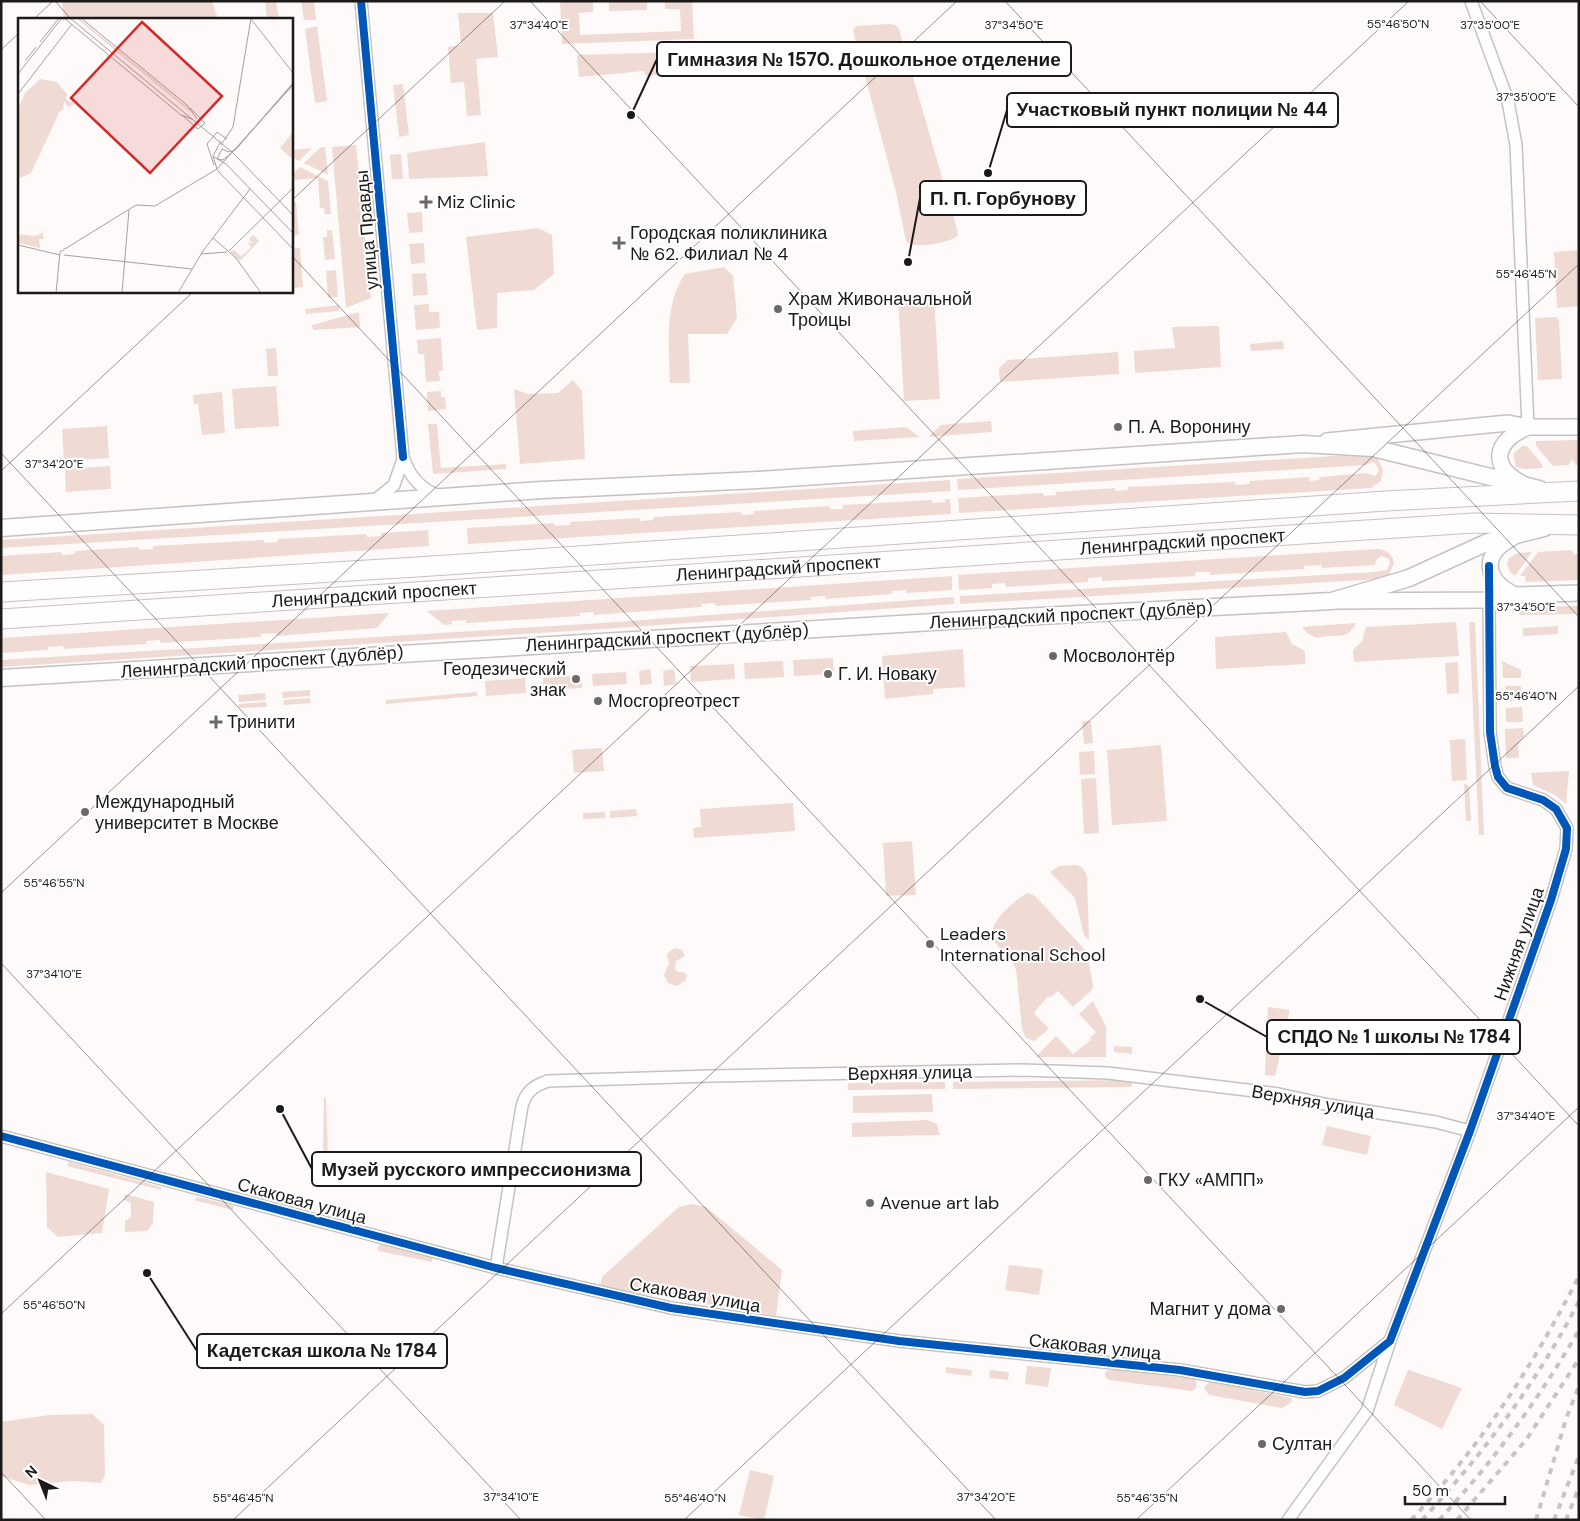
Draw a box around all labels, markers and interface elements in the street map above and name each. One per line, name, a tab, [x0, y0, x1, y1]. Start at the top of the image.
text: 55°46'50"N	[1367, 16, 1429, 32]
text: 37°34'40"E	[510, 17, 569, 33]
text: 37°34'50"E	[984, 17, 1044, 33]
text: 37°35'00"E	[1460, 17, 1520, 33]
inset map	[18, 18, 292, 292]
callout: Гимназия № 1570. Дошкольное отделение	[657, 42, 1071, 76]
text: Гимназия № 1570. Дошкольное отделение	[667, 47, 1061, 72]
text: 37°35'00"E	[1496, 89, 1556, 105]
callout: Участковый пункт полиции № 44	[1007, 93, 1338, 127]
text: Участковый пункт полиции № 44	[1016, 97, 1328, 122]
street label: улица Правды	[350, 169, 384, 291]
callout: П. П. Горбунову	[920, 181, 1086, 215]
text: П. П. Горбунову	[930, 186, 1076, 211]
place label: Miz Clinic	[437, 190, 516, 214]
marker: Miz Clinic	[419, 195, 433, 209]
place label: Городская поликлиника № 62. Филиал № 4	[630, 221, 828, 266]
marker: Городская поликлиника № 62. Филиал № 4	[612, 236, 626, 250]
text: 55°46'45"N	[1495, 266, 1557, 282]
place label: Храм Живоначальной Троицы	[788, 287, 972, 332]
marker: Храм Живоначальной Троицы	[772, 303, 784, 315]
place label: П. А. Воронину	[1128, 415, 1251, 439]
marker: П. А. Воронину	[1112, 421, 1124, 433]
text: 37°34'20"E	[25, 456, 84, 472]
street label: Ленинградский проспект	[1079, 523, 1286, 561]
street label: Ленинградский проспект	[675, 550, 882, 587]
street label: Ленинградский проспект	[271, 576, 478, 613]
street label: Ленинградский проспект (дублёр)	[929, 596, 1213, 634]
text: 37°34'50"E	[1496, 599, 1556, 615]
street label: Ленинградский проспект (дублёр)	[525, 619, 809, 657]
street label: Ленинградский проспект (дублёр)	[120, 640, 404, 684]
place label: Мосволонтёр	[1063, 644, 1175, 668]
marker: Мосволонтёр	[1047, 650, 1059, 662]
place label: Геодезический знак	[443, 657, 566, 702]
place label: Г. И. Новаку	[838, 662, 937, 686]
marker: Г. И. Новаку	[822, 668, 834, 680]
marker: Геодезический знак	[570, 673, 582, 685]
text: 55°46'40"N	[1495, 688, 1557, 704]
place label: Мосгоргеотрест	[608, 689, 740, 713]
marker: Мосгоргеотрест	[592, 695, 604, 707]
place label: Тринити	[227, 710, 295, 734]
marker: Тринити	[209, 715, 223, 729]
place label: Международный университет в Москве	[95, 790, 279, 835]
marker: Международный университет в Москве	[79, 806, 91, 818]
text: 55°46'55"N	[23, 875, 85, 891]
street label: Нижняя улица	[1488, 883, 1550, 1004]
place label: Leaders International School	[940, 922, 1106, 967]
marker: Leaders International School	[924, 938, 936, 950]
text: 37°34'10"E	[26, 966, 82, 982]
callout: СПДО № 1 школы № 1784	[1267, 1020, 1520, 1054]
text: СПДО № 1 школы № 1784	[1277, 1024, 1511, 1049]
street label: Верхняя улица	[848, 1060, 973, 1086]
street label: Верхняя улица	[1250, 1079, 1377, 1125]
text: 37°34'40"E	[1497, 1108, 1556, 1124]
callout: Музей русского импрессионизма	[312, 1152, 641, 1186]
text: Музей русского импрессионизма	[321, 1157, 631, 1182]
place label: ГКУ «АМПП»	[1158, 1168, 1264, 1192]
street label: Скаковая улица	[235, 1172, 370, 1230]
marker: ГКУ «АМПП»	[1142, 1174, 1154, 1186]
place label: Avenue art lab	[880, 1191, 999, 1215]
marker: Avenue art lab	[864, 1197, 876, 1209]
street label: Скаковая улица	[628, 1272, 763, 1319]
text: 55°46'50"N	[23, 1297, 85, 1313]
place label: Магнит у дома	[1150, 1297, 1272, 1321]
marker: Магнит у дома	[1275, 1303, 1287, 1315]
street label: Скаковая улица	[1028, 1328, 1163, 1366]
callout: Кадетская школа № 1784	[197, 1334, 447, 1368]
text: Кадетская школа № 1784	[207, 1338, 437, 1363]
place label: Султан	[1272, 1432, 1332, 1456]
marker: Султан	[1256, 1438, 1268, 1450]
north arrow	[15, 1456, 65, 1506]
text: N	[21, 1461, 41, 1482]
scale bar	[1405, 1474, 1505, 1506]
text: 50 m	[1412, 1481, 1449, 1501]
text: 37°34'10"E	[483, 1489, 539, 1505]
text: 37°34'20"E	[957, 1489, 1016, 1505]
text: 55°46'45"N	[212, 1490, 274, 1506]
text: 55°46'40"N	[664, 1490, 726, 1506]
text: 55°46'35"N	[1116, 1490, 1178, 1506]

